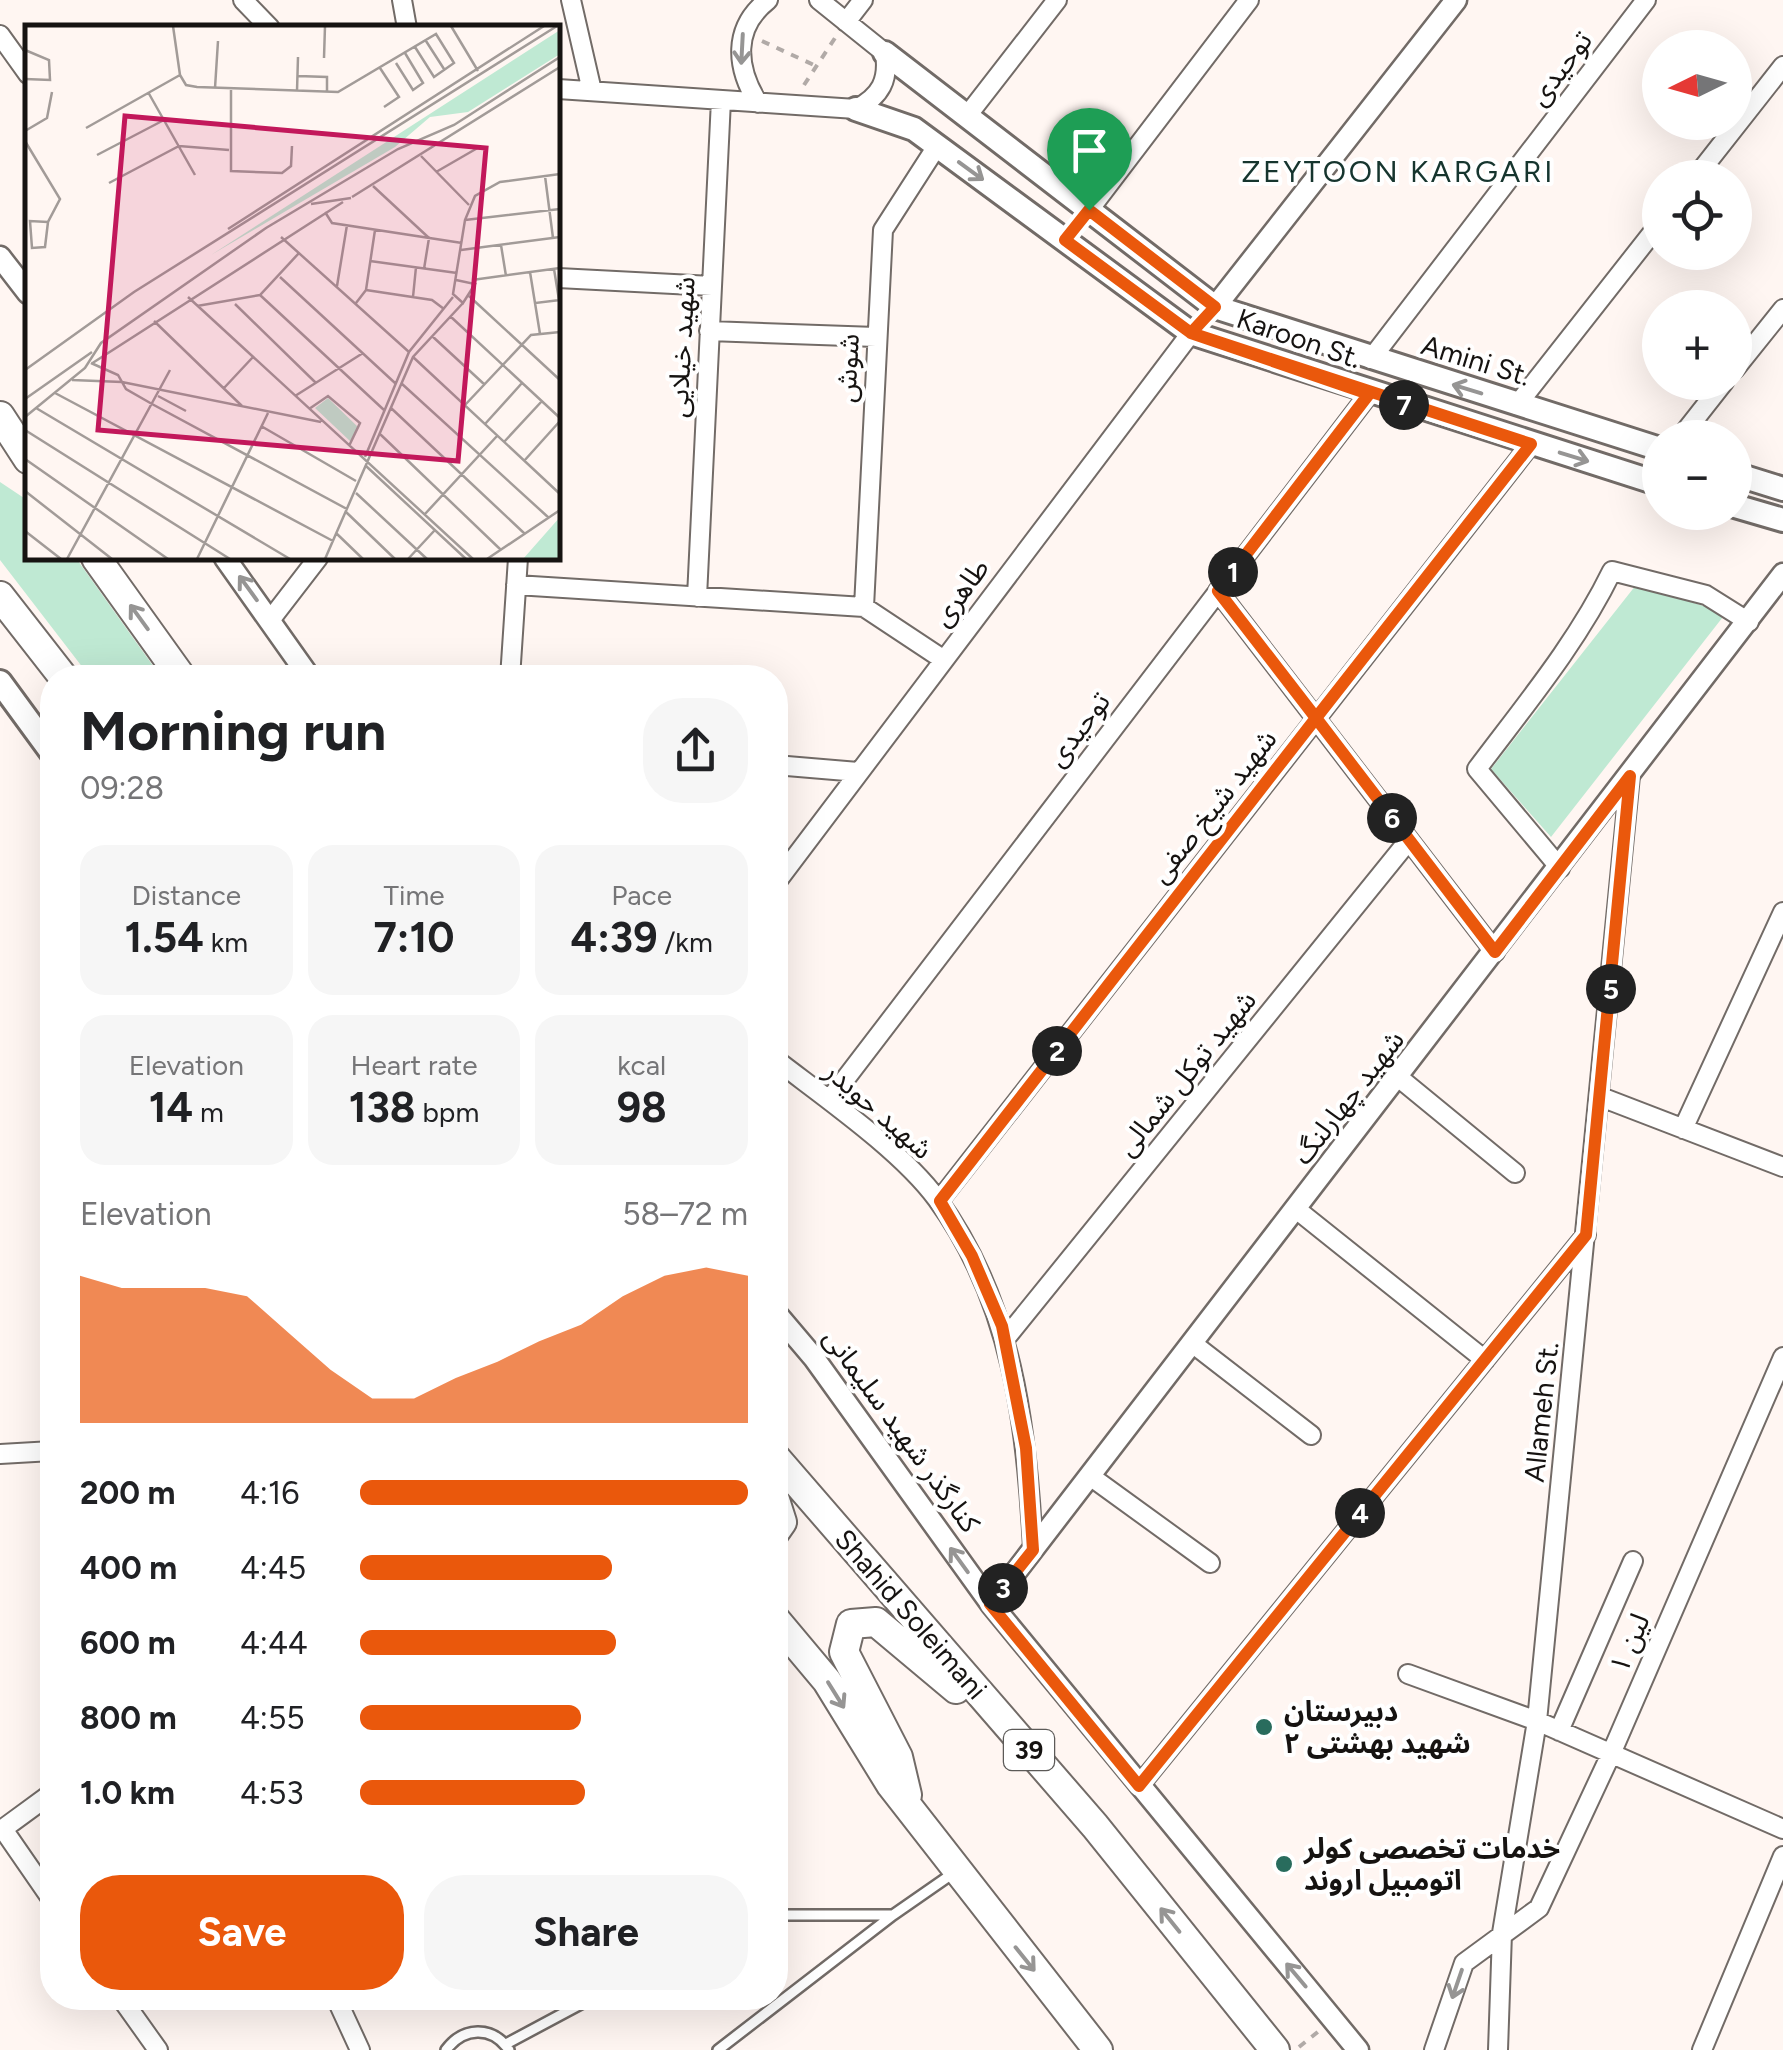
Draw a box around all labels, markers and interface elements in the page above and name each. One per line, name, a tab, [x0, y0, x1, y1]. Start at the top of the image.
street label: توحیدی	[1521, 24, 1599, 112]
inset map	[25, 25, 560, 560]
north arrow	[1642, 30, 1752, 140]
map controls	[1642, 30, 1752, 530]
one-way arrow	[732, 32, 751, 65]
pin	[1047, 108, 1132, 211]
icon: arrive	[1062, 123, 1117, 178]
district label: ZEYTOON KARGARI	[1241, 153, 1555, 190]
button: locate	[1642, 160, 1752, 270]
one-way arrow	[957, 161, 985, 182]
street label: شهید خیلایی	[660, 276, 702, 418]
button: +	[1642, 290, 1752, 400]
street label: Karoon St.	[1232, 301, 1366, 375]
street label: Amini St.	[1418, 327, 1534, 393]
street label: شوش	[828, 333, 866, 403]
one-way arrow	[1451, 379, 1483, 397]
pin: 7	[1379, 380, 1429, 430]
text: 7	[1396, 388, 1412, 422]
button: −	[1642, 420, 1752, 530]
one-way arrow	[1557, 449, 1589, 467]
pin: 1	[1208, 547, 1258, 597]
street label: طاهری	[924, 551, 996, 633]
text: 1	[1227, 555, 1239, 589]
one-way arrow	[238, 575, 259, 602]
one-way arrow	[129, 604, 150, 632]
street label: توحیدی	[1039, 685, 1117, 773]
text: Morning run	[80, 698, 386, 764]
button: share	[643, 698, 748, 803]
street label: شهید شیخ صفی	[1142, 722, 1287, 892]
text: 09:28	[80, 769, 164, 807]
pin: 6	[1367, 793, 1417, 843]
text: 6	[1384, 801, 1400, 835]
text: Distance	[131, 878, 241, 912]
text: Time	[383, 878, 445, 912]
text: Pace	[611, 878, 672, 912]
text: 1.54	[125, 912, 204, 963]
text: 7:10	[374, 912, 454, 963]
text: 4:39	[571, 912, 658, 963]
text: km	[204, 925, 248, 959]
text: /km	[658, 925, 713, 959]
pin: 5	[1586, 964, 1636, 1014]
text: 5	[1603, 972, 1619, 1006]
street label: شهید توکل شمالی	[1109, 983, 1263, 1163]
street label: شهید چهارلنگ	[1285, 1023, 1412, 1172]
pin: 2	[1032, 1026, 1082, 1076]
text: 2	[1049, 1034, 1065, 1068]
text: Elevation	[129, 1048, 244, 1082]
text: Heart rate	[350, 1048, 478, 1082]
text: kcal	[617, 1048, 666, 1082]
street label: شهید حویدر	[817, 1053, 940, 1166]
text: 14	[149, 1082, 193, 1133]
text: 138	[349, 1082, 416, 1133]
text: 98	[617, 1082, 667, 1133]
text: m	[193, 1095, 224, 1129]
text: bpm	[416, 1095, 479, 1129]
text: Elevation	[80, 1195, 212, 1233]
text: 58–72 m	[622, 1195, 748, 1233]
street label: کنارگذر شهید سلیمانی	[817, 1321, 988, 1539]
street label: Allameh St.	[1517, 1340, 1565, 1484]
text: 200 m	[80, 1474, 176, 1512]
text: 4:16	[240, 1474, 299, 1512]
pin: 4	[1335, 1488, 1385, 1538]
text: 4	[1351, 1496, 1369, 1530]
street label: Shahid Soleimani	[828, 1522, 994, 1706]
one-way arrow	[948, 1546, 969, 1574]
text: 400 m	[80, 1549, 177, 1587]
text: 4:45	[240, 1549, 306, 1587]
pin: 3	[978, 1563, 1028, 1613]
text: 3	[995, 1571, 1011, 1605]
street label: لین ۱	[1601, 1608, 1657, 1678]
text: 600 m	[80, 1624, 176, 1662]
text: 4:44	[240, 1624, 308, 1662]
one-way arrow	[825, 1680, 846, 1709]
place label: دبیرستان شهید بهشتی ۲	[1284, 1694, 1471, 1760]
text: 800 m	[80, 1699, 177, 1737]
text: 4:55	[240, 1699, 305, 1737]
marker: دبیرستان شهید بهشتی ۲	[1253, 1716, 1275, 1738]
road number: 39	[1004, 1730, 1054, 1770]
text: 1.0 km	[80, 1774, 175, 1812]
text: 4:53	[240, 1774, 304, 1812]
place label: خدمات تخصصی کولر اتومبیل اروند	[1303, 1831, 1560, 1897]
marker: خدمات تخصصی کولر اتومبیل اروند	[1273, 1853, 1295, 1875]
button: Save	[80, 1875, 404, 1990]
button: Share	[424, 1875, 748, 1990]
one-way arrow	[1159, 1907, 1181, 1933]
one-way arrow	[1014, 1945, 1036, 1971]
one-way arrow	[1285, 1962, 1307, 1988]
one-way arrow	[1447, 1967, 1465, 1998]

